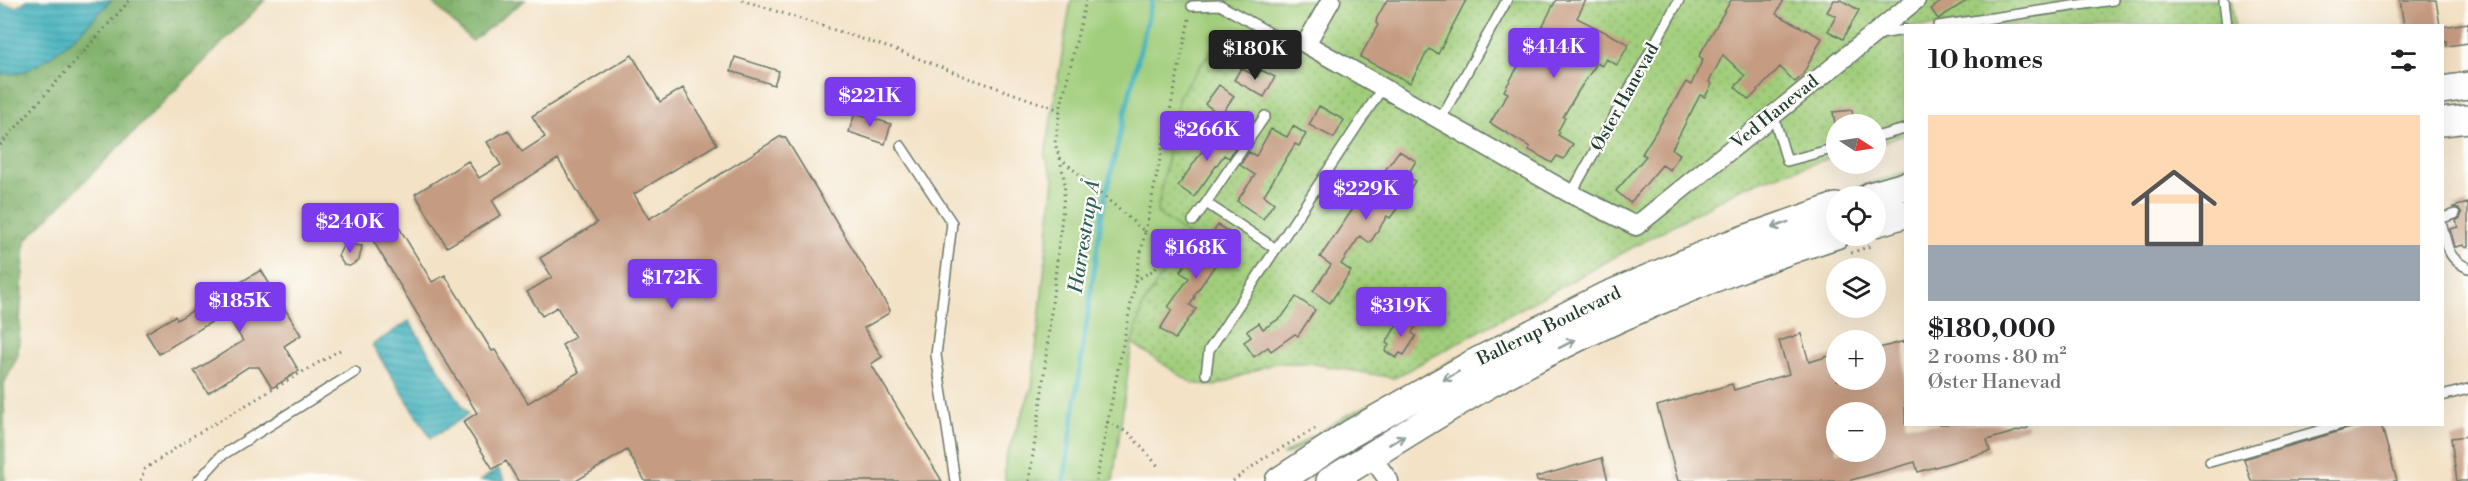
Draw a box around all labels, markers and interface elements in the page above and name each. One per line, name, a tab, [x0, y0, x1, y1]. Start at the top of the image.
pin: $414K	[1512, 28, 1596, 79]
pin: $180K	[1213, 30, 1297, 81]
text: $414K	[1522, 35, 1586, 60]
text: $180K	[1223, 37, 1287, 62]
street label: Øster Hanevad	[1586, 38, 1664, 155]
text: 10 homes	[1928, 44, 2043, 76]
icon: filters	[2387, 44, 2420, 77]
street label: Ved Hanevad	[1726, 69, 1824, 155]
pin: $221K	[828, 77, 912, 128]
text: $221K	[839, 84, 901, 109]
pin: $266K	[1165, 111, 1249, 162]
north arrow	[1826, 114, 1886, 174]
map controls	[1826, 114, 1886, 462]
text: $266K	[1174, 118, 1240, 143]
icon: home	[2120, 154, 2228, 262]
pin: $229K	[1324, 170, 1408, 221]
water label: Harrestrup Å	[1063, 177, 1106, 296]
text: $229K	[1333, 177, 1399, 202]
button: locate	[1826, 186, 1886, 246]
pin: $240K	[308, 203, 392, 254]
text: $240K	[316, 210, 384, 235]
one-way arrow	[1771, 220, 1790, 231]
pin: $168K	[1154, 229, 1238, 280]
text: $168K	[1165, 236, 1227, 261]
button: layers	[1826, 258, 1886, 318]
pin: $172K	[630, 259, 714, 310]
text: $172K	[642, 266, 702, 291]
street label: Ballerup Boulevard	[1472, 281, 1625, 371]
pin: $185K	[198, 282, 282, 333]
pin: $319K	[1359, 287, 1443, 338]
text: $185K	[209, 289, 271, 314]
text: $319K	[1370, 294, 1432, 319]
text: $180,000	[1928, 313, 2056, 345]
button: +	[1826, 330, 1886, 390]
one-way arrow	[1558, 338, 1576, 349]
text: 2 rooms · 80 m²	[1928, 345, 2066, 370]
one-way arrow	[1443, 370, 1460, 382]
text: Øster Hanevad	[1928, 370, 2061, 395]
button: −	[1826, 402, 1886, 462]
one-way arrow	[1389, 433, 1406, 446]

